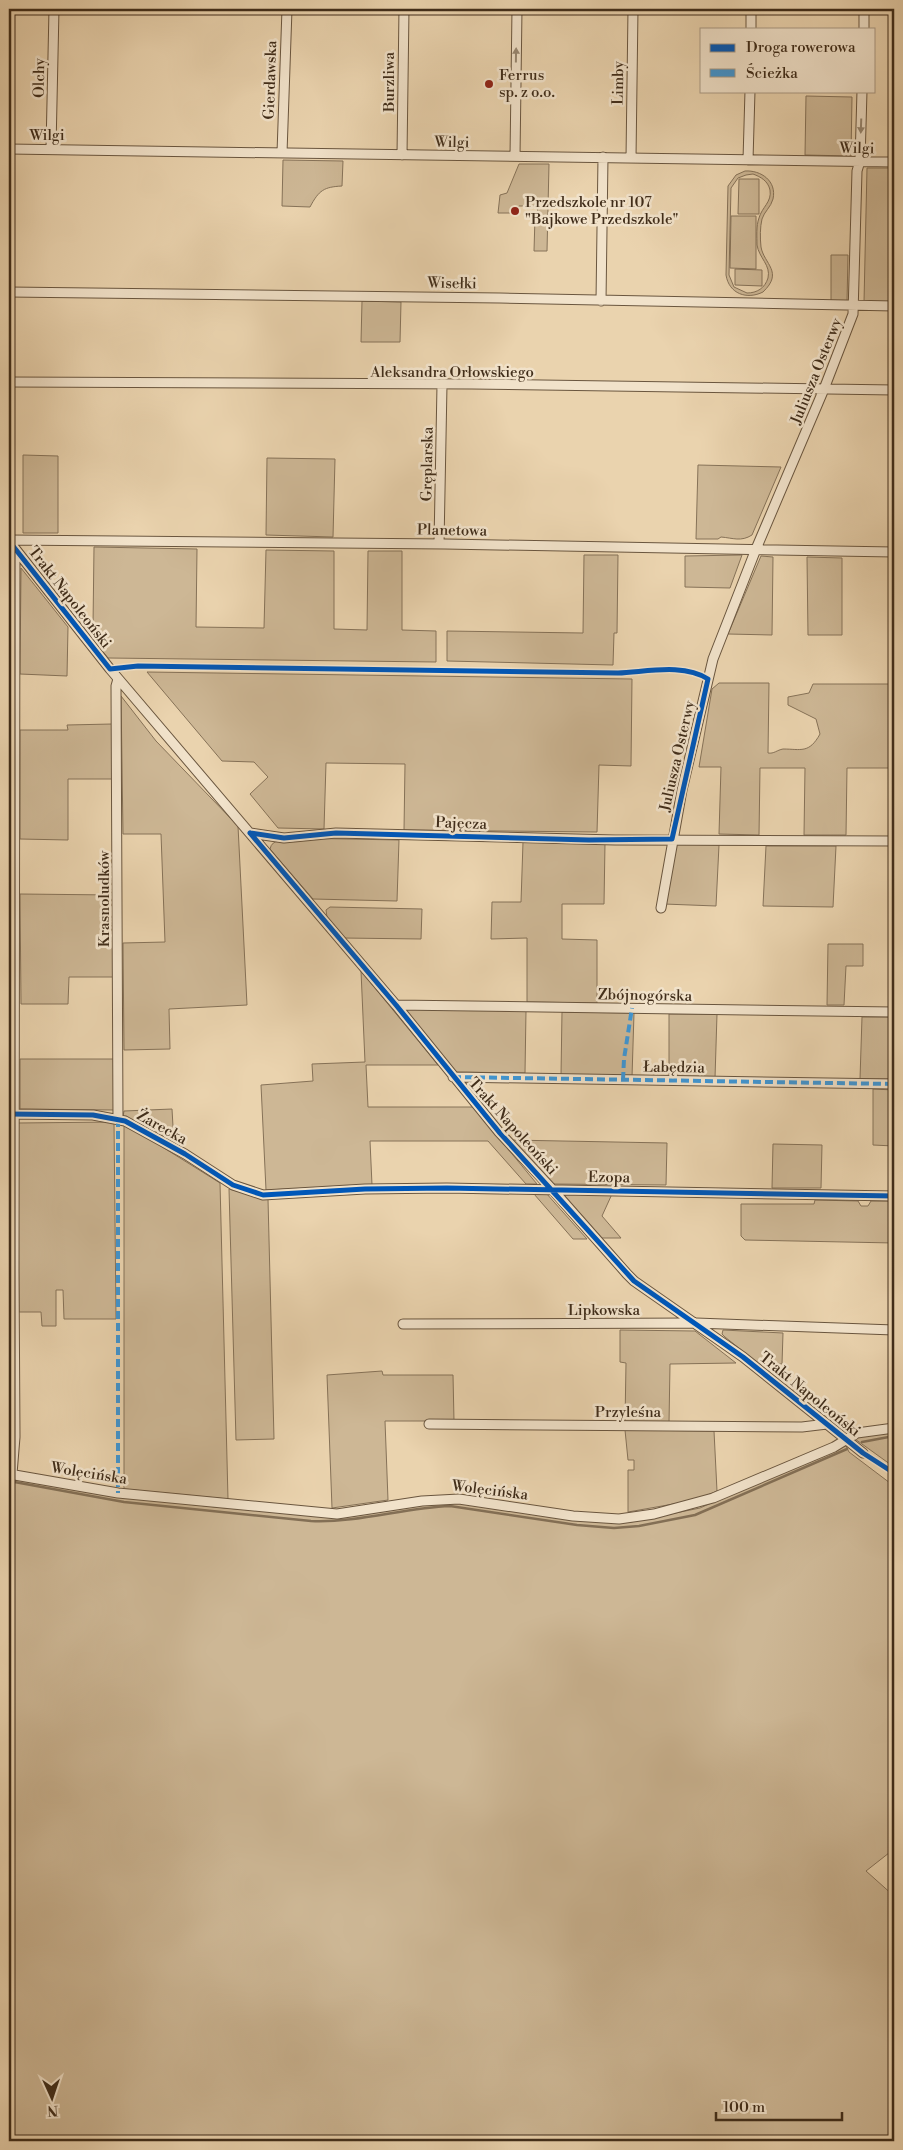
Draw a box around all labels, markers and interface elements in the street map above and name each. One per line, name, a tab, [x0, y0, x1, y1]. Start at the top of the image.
legend	[700, 28, 876, 92]
text: Droga rowerowa	[746, 38, 856, 57]
street label: Gierdawska	[260, 40, 281, 120]
one-way arrow	[512, 46, 520, 62]
street label: Burzliwa	[380, 52, 399, 113]
street label: Olchy	[30, 57, 49, 98]
street label: Limby	[609, 60, 628, 105]
text: Ścieżka	[746, 63, 798, 83]
place label: Ferrus sp. z o.o.	[499, 66, 555, 102]
marker: Ferrus sp. z o.o.	[483, 78, 495, 90]
one-way arrow	[857, 119, 865, 135]
street label: Wilgi	[28, 126, 65, 145]
street label: Wilgi	[433, 133, 470, 152]
street label: Wilgi	[838, 139, 875, 158]
place label: Przedszkole nr 107 "Bajkowe Przedszkole"	[525, 193, 679, 229]
marker: Przedszkole nr 107 "Bajkowe Przedszkole"	[509, 205, 521, 217]
street label: Wisełki	[426, 274, 477, 293]
street label: Juliusza Osterwy	[786, 314, 847, 428]
street label: Aleksandra Orłowskiego	[369, 363, 534, 382]
street label: Gręplarska	[417, 426, 438, 501]
street label: Planetowa	[417, 520, 488, 541]
street label: Trakt Napoleoński	[24, 542, 115, 652]
street label: Juliusza Osterwy	[655, 698, 700, 814]
street label: Pajęcza	[435, 813, 488, 834]
street label: Krasnoludków	[95, 850, 114, 947]
street label: Zbójnogórska	[598, 985, 693, 1006]
street label: Łabędzia	[643, 1057, 706, 1078]
street label: Trakt Napoleoński	[464, 1074, 561, 1179]
street label: Żarecka	[133, 1105, 191, 1149]
street label: Ezopa	[588, 1168, 631, 1187]
street label: Lipkowska	[568, 1301, 641, 1320]
street label: Trakt Napoleoński	[755, 1348, 864, 1441]
street label: Przyleśna	[595, 1403, 662, 1422]
street label: Wolęcińska	[48, 1458, 129, 1489]
street label: Wolęcińska	[450, 1476, 530, 1505]
north arrow	[28, 2072, 78, 2122]
scale bar	[716, 2090, 842, 2122]
text: 100 m	[723, 2098, 765, 2117]
text: N	[47, 2101, 59, 2119]

